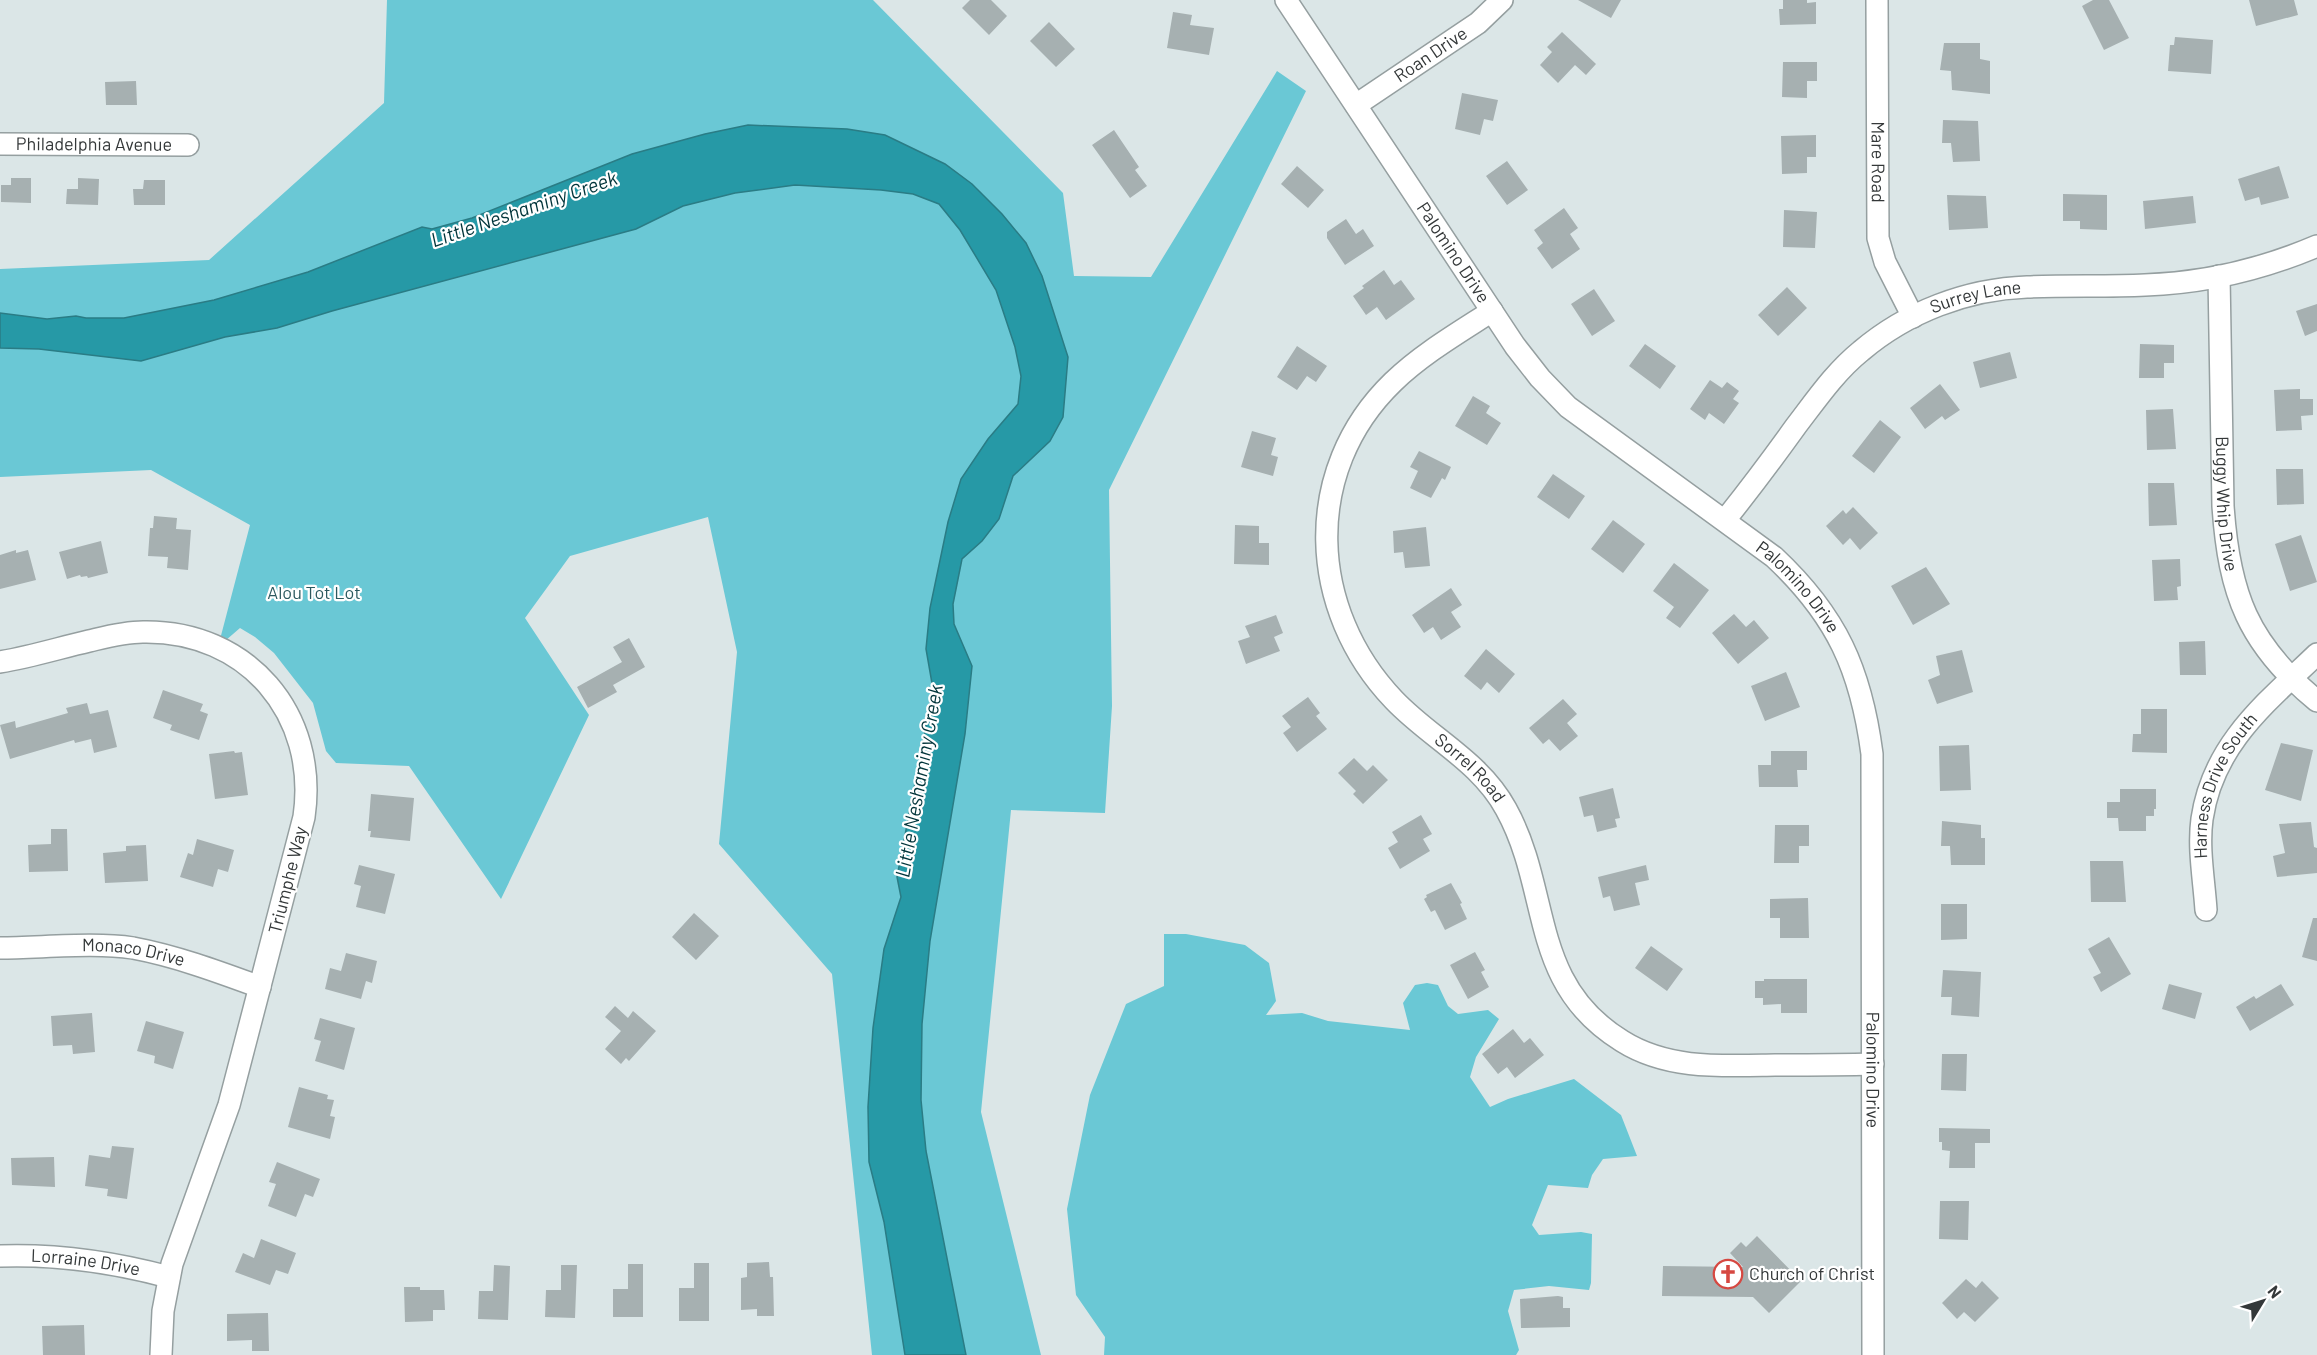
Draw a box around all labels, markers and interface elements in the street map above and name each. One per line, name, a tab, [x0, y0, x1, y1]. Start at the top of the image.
street label: Roan Drive	[1389, 22, 1471, 86]
street label: Mare Road	[1868, 121, 1890, 203]
street label: Philadelphia Avenue	[16, 132, 172, 155]
water label: Little Neshaminy Creek	[427, 165, 620, 251]
street label: Palomino Drive	[1413, 198, 1495, 307]
street label: Surrey Lane	[1926, 275, 2022, 318]
street label: Buggy Whip Drive	[2212, 436, 2243, 573]
street label: Palomino Drive	[1752, 536, 1845, 637]
park label: Alou Tot Lot	[267, 581, 361, 603]
water label: Little Neshaminy Creek	[889, 682, 947, 879]
street label: Harness Drive South	[2189, 708, 2261, 859]
street label: Sorrel Road	[1431, 728, 1511, 806]
street label: Triumphe Way	[263, 824, 311, 936]
street label: Monaco Drive	[82, 933, 188, 970]
street label: Palomino Drive	[1862, 1012, 1885, 1128]
street label: Lorraine Drive	[31, 1244, 142, 1280]
church icon: Church of Christ	[1712, 1258, 1744, 1290]
place label: Church of Christ	[1749, 1262, 1875, 1284]
north arrow	[2233, 1271, 2293, 1331]
text: N	[2264, 1281, 2286, 1301]

